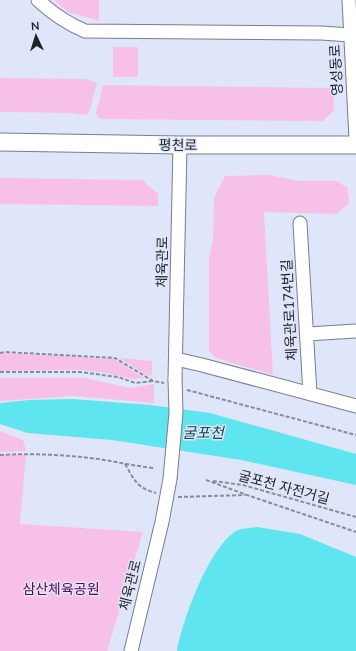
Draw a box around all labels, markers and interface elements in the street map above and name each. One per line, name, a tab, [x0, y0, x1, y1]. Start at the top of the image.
north arrow	[16, 16, 56, 56]
text: N	[31, 19, 40, 32]
street label: 영성동로	[326, 44, 345, 96]
street label: 평천로	[159, 136, 198, 153]
street label: 체육관로	[153, 236, 170, 288]
street label: 체육관로174번길	[277, 259, 300, 361]
water label: 굴포천	[182, 423, 226, 441]
street label: 굴포천 자전거길	[237, 466, 332, 507]
street label: 체육관로	[115, 558, 144, 612]
park label: 삼산체육공원	[22, 580, 100, 597]

